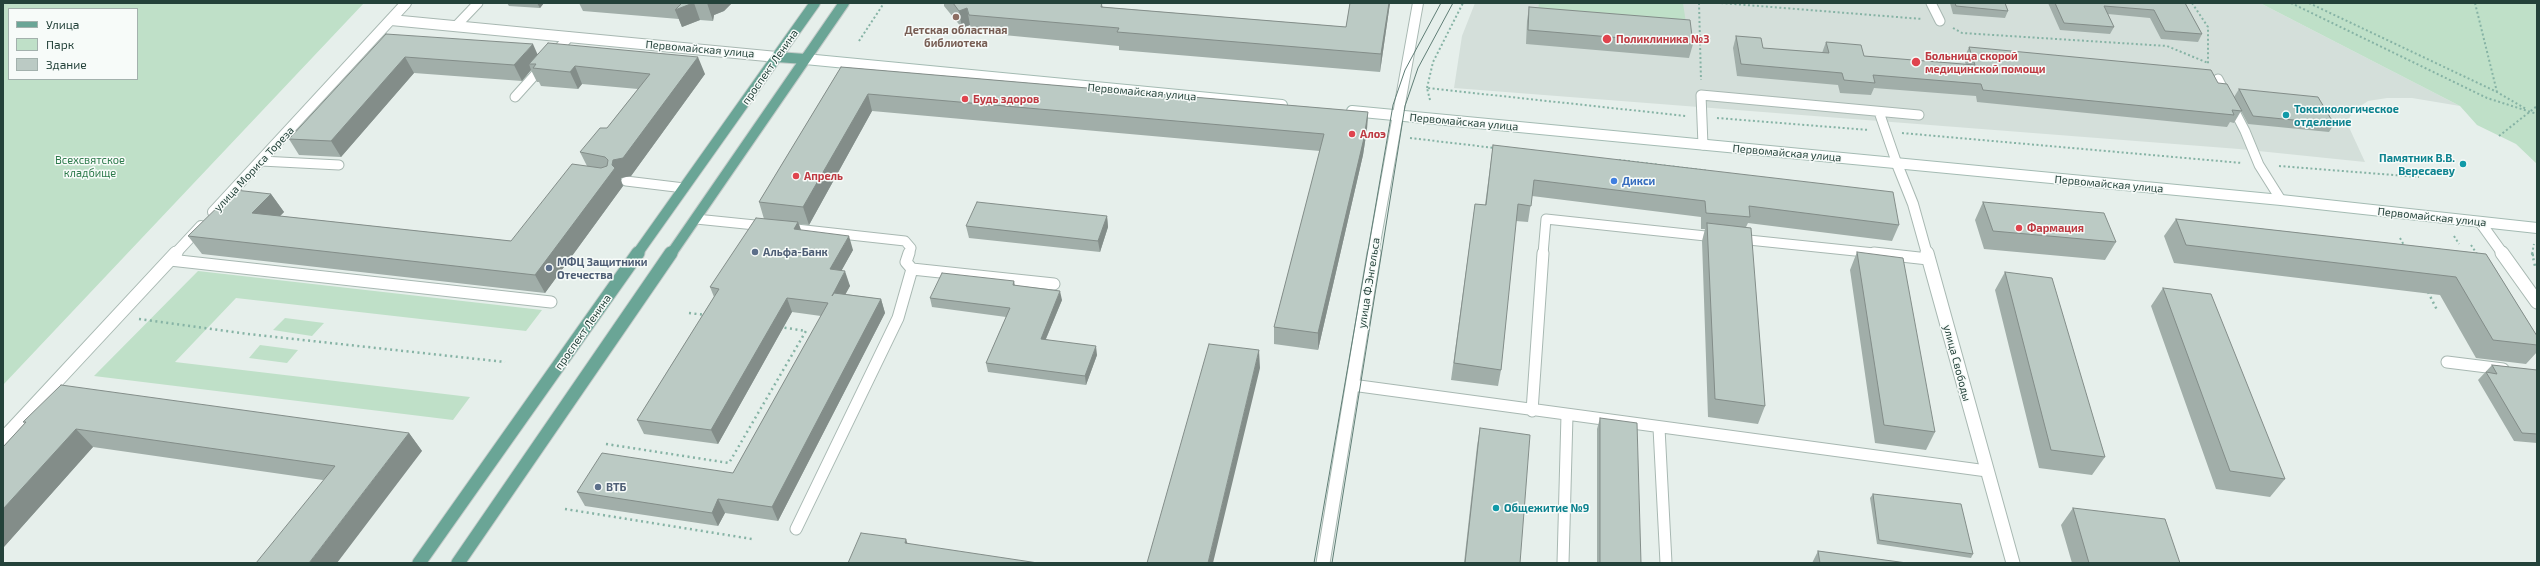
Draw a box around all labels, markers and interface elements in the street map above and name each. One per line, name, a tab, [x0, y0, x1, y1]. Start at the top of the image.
legend	[8, 8, 138, 80]
marker: Детская областная библиотека	[951, 12, 961, 22]
text: Улица	[46, 17, 79, 31]
place label: Детская областная библиотека	[905, 23, 1007, 49]
street label: проспект Ленина	[739, 27, 801, 107]
place label: Поликлиника №3	[1616, 32, 1709, 46]
marker: Поликлиника №3	[1601, 33, 1613, 45]
text: Парк	[46, 37, 74, 51]
street label: Первомайская улица	[645, 38, 755, 60]
place label: Больница скорой медицинской помощи	[1925, 49, 2046, 75]
marker: Больница скорой медицинской помощи	[1910, 56, 1922, 68]
text: Здание	[46, 57, 87, 71]
street label: Первомайская улица	[1087, 81, 1197, 103]
place label: Будь здоров	[973, 92, 1039, 106]
marker: Будь здоров	[960, 94, 970, 104]
place label: Токсикологическое отделение	[2294, 102, 2399, 128]
marker: Токсикологическое отделение	[2281, 110, 2291, 120]
street label: Первомайская улица	[1409, 111, 1519, 133]
street label: улица Мориса Тореза	[211, 124, 297, 214]
place label: Алоэ	[1360, 127, 1386, 141]
marker: Алоэ	[1347, 129, 1357, 139]
street label: Первомайская улица	[1732, 142, 1842, 164]
place label: Памятник В.В. Вересаеву	[2379, 151, 2455, 177]
park label: Всехсвятское кладбище	[55, 153, 125, 179]
marker: Памятник В.В. Вересаеву	[2458, 159, 2468, 169]
place label: Апрель	[804, 169, 843, 183]
marker: Апрель	[791, 171, 801, 181]
street label: Первомайская улица	[2054, 173, 2164, 195]
place label: Дикси	[1622, 174, 1655, 188]
marker: Дикси	[1609, 176, 1619, 186]
street label: Первомайская улица	[2377, 205, 2487, 229]
place label: Фармация	[2027, 221, 2084, 235]
marker: Фармация	[2014, 223, 2024, 233]
street label: улица Ф.Энгельса	[1355, 237, 1383, 329]
place label: Альфа-Банк	[763, 245, 828, 259]
marker: Альфа-Банк	[750, 247, 760, 257]
place label: МФЦ Защитники Отечества	[557, 255, 647, 281]
marker: МФЦ Защитники Отечества	[544, 263, 554, 273]
street label: проспект Ленина	[552, 292, 614, 372]
street label: улица Свободы	[1940, 323, 1974, 403]
place label: ВТБ	[606, 480, 626, 494]
marker: ВТБ	[593, 482, 603, 492]
place label: Общежитие №9	[1504, 501, 1589, 515]
marker: Общежитие №9	[1491, 503, 1501, 513]

